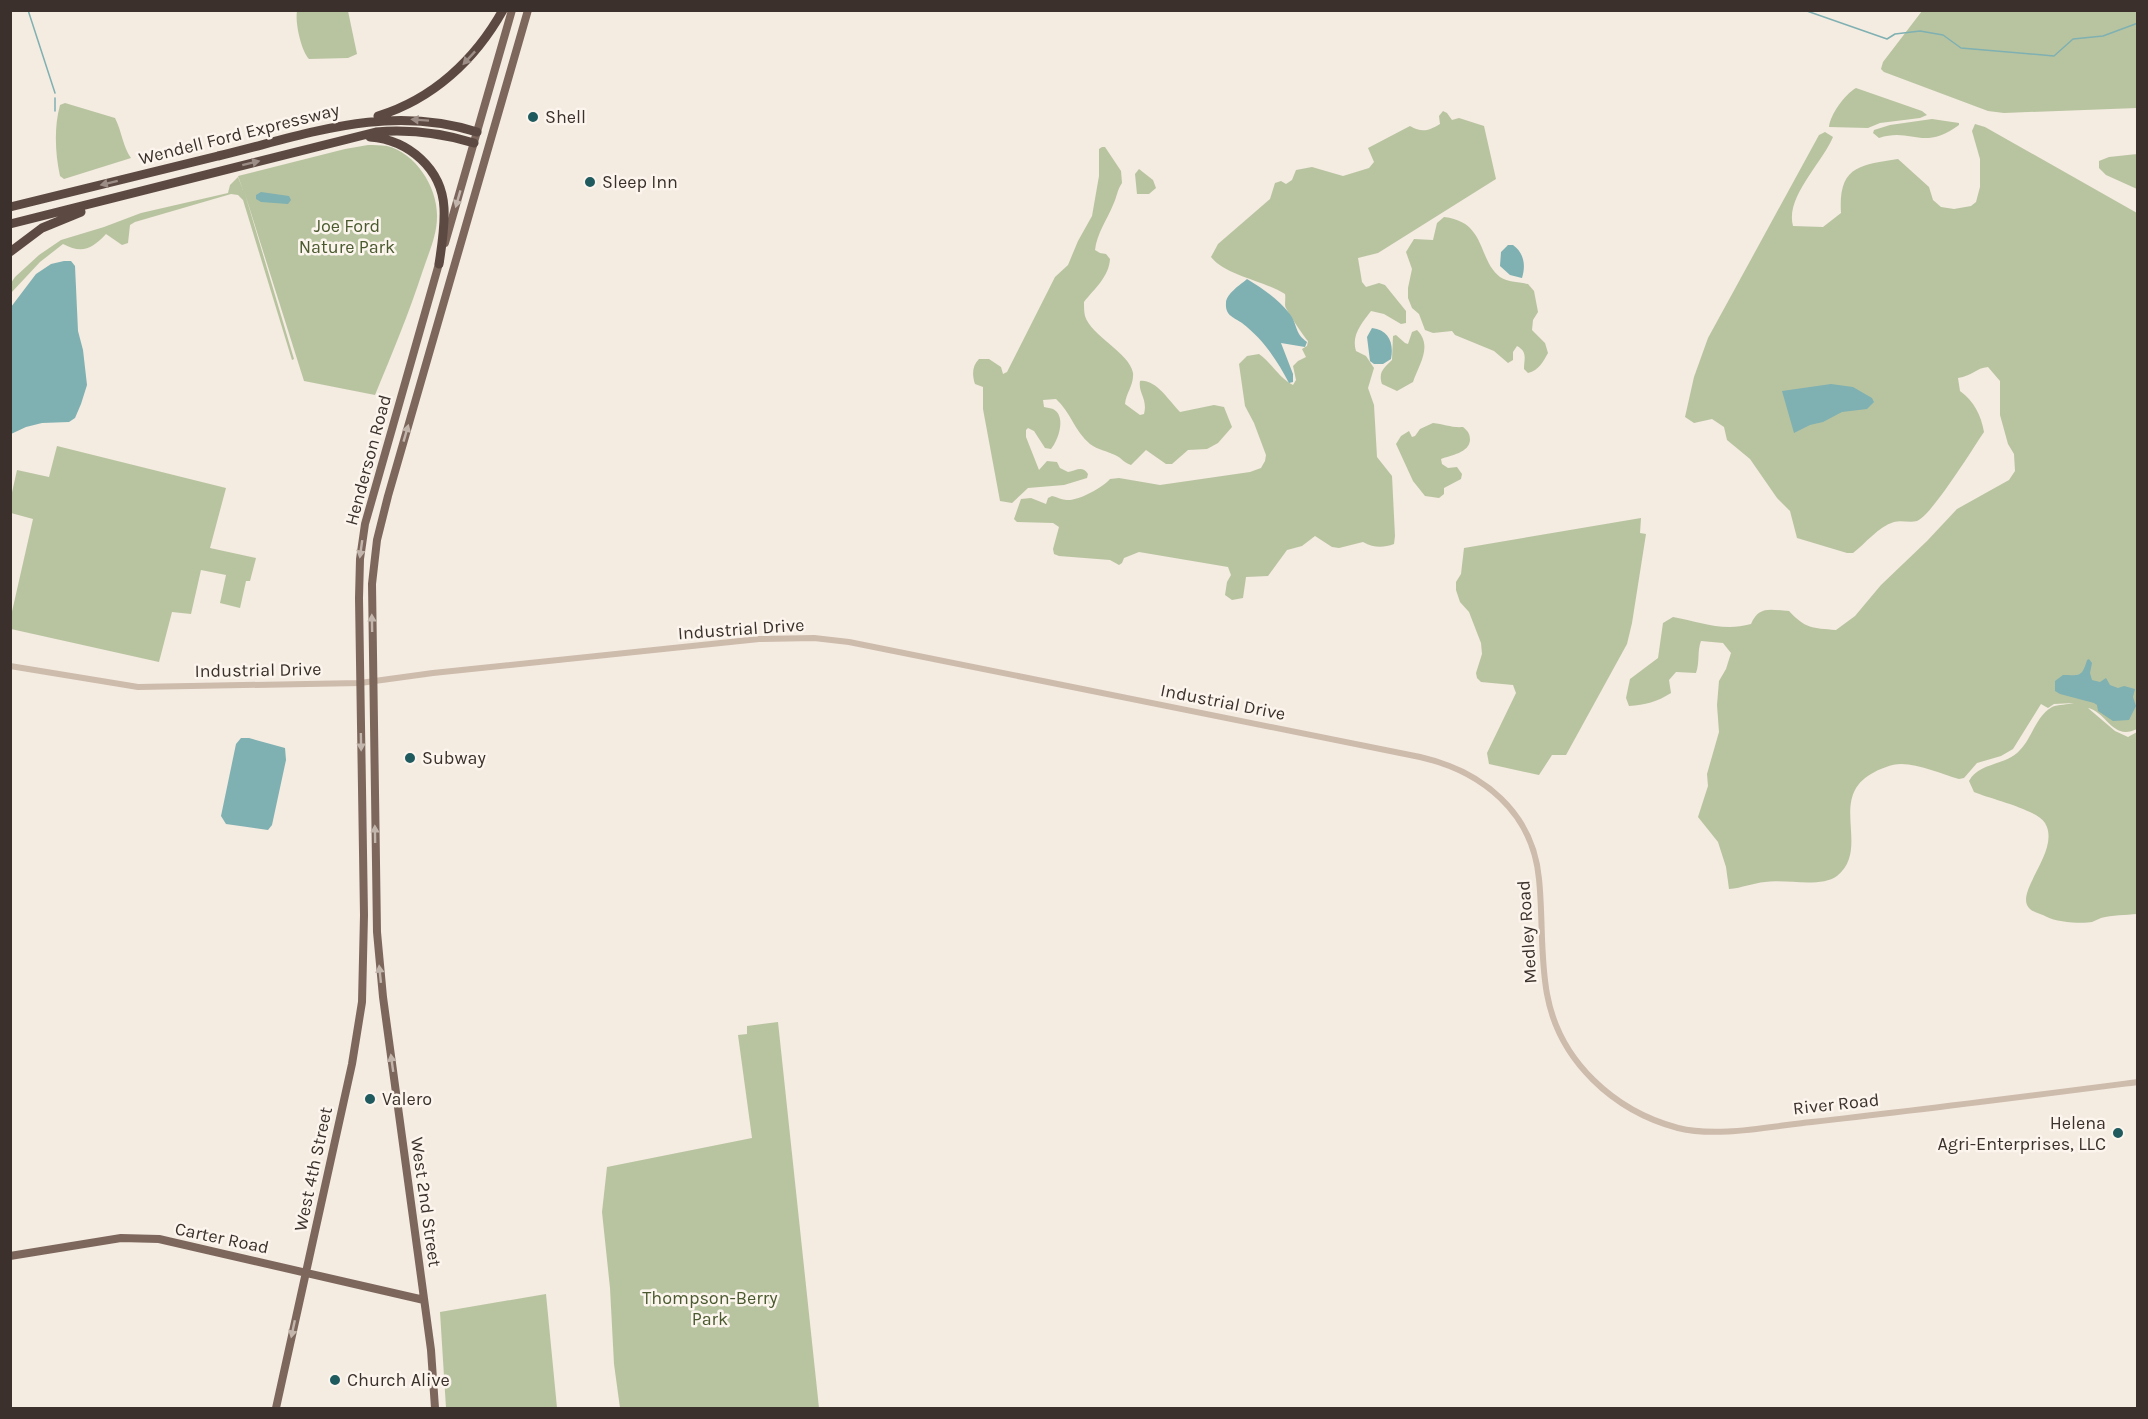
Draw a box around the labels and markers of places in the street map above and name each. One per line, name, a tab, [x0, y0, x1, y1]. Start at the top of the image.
place label: Shell	[545, 106, 586, 128]
marker: Shell	[526, 110, 540, 124]
place label: Sleep Inn	[602, 171, 678, 193]
marker: Sleep Inn	[583, 175, 597, 189]
place label: Subway	[422, 747, 486, 769]
marker: Subway	[403, 751, 417, 765]
place label: Valero	[382, 1088, 432, 1110]
marker: Valero	[363, 1092, 377, 1106]
place label: Helena Agri-Enterprises, LLC	[1937, 1112, 2106, 1155]
marker: Helena Agri-Enterprises, LLC	[2111, 1126, 2125, 1140]
place label: Church Alive	[347, 1369, 450, 1391]
marker: Church Alive	[328, 1373, 342, 1387]

